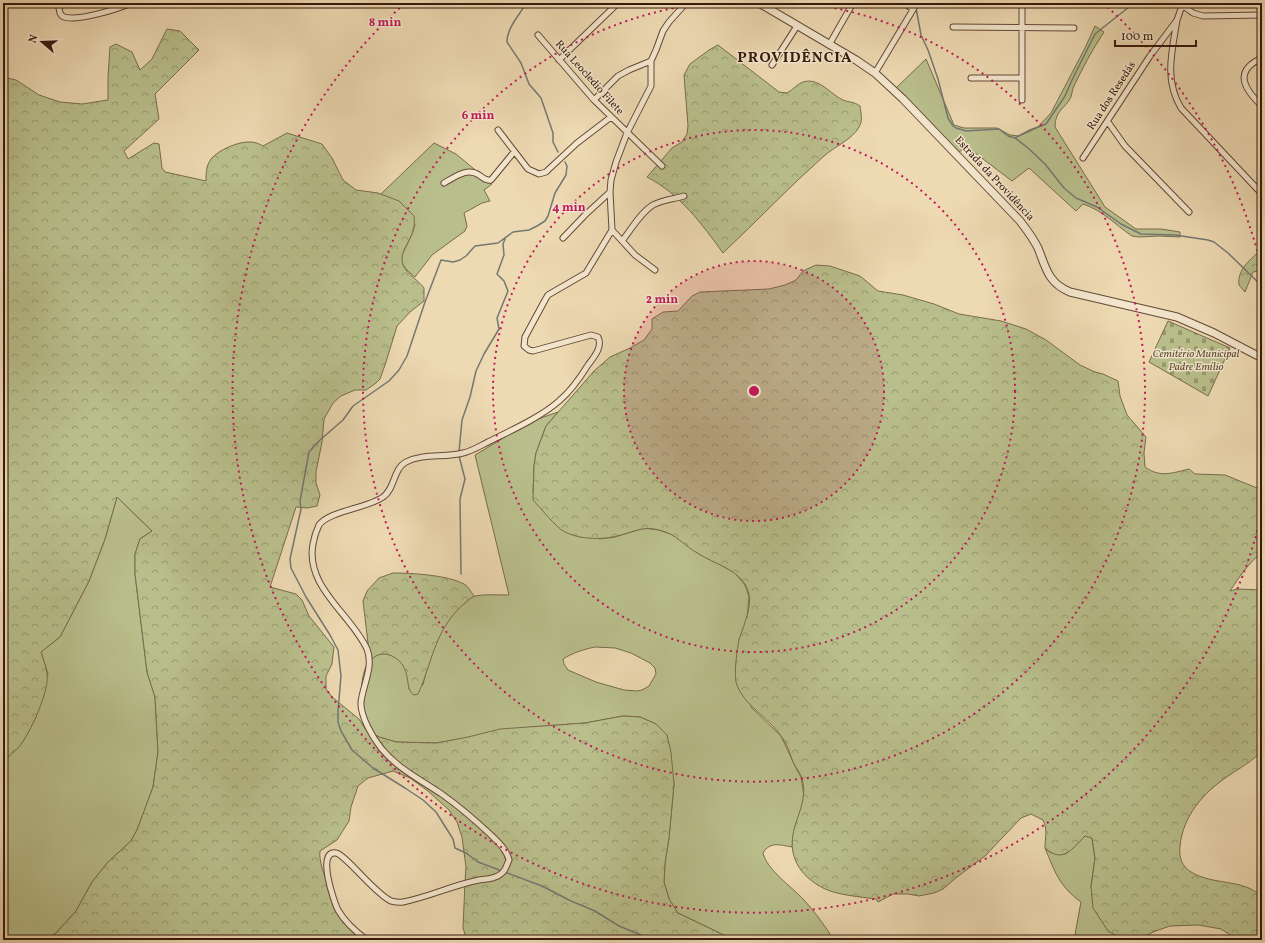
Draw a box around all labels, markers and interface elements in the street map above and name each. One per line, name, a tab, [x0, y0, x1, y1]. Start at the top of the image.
text: 8 min	[369, 15, 401, 31]
north arrow	[22, 22, 62, 62]
scale bar	[1115, 22, 1196, 48]
text: 100 m	[1121, 29, 1154, 45]
text: N	[26, 33, 42, 45]
street label: Rua Leocledio Filete	[551, 37, 627, 119]
district label: PROVIDÊNCIA	[737, 48, 853, 69]
street label: Rua dos Resedás	[1084, 58, 1140, 133]
text: 6 min	[462, 108, 494, 124]
street label: Estrada da Providência	[951, 133, 1038, 225]
text: 4 min	[552, 200, 586, 216]
text: 2 min	[646, 292, 678, 308]
park label: Cemitério Municipal Padre Emílio	[1153, 347, 1240, 375]
centre of rings	[747, 384, 761, 398]

